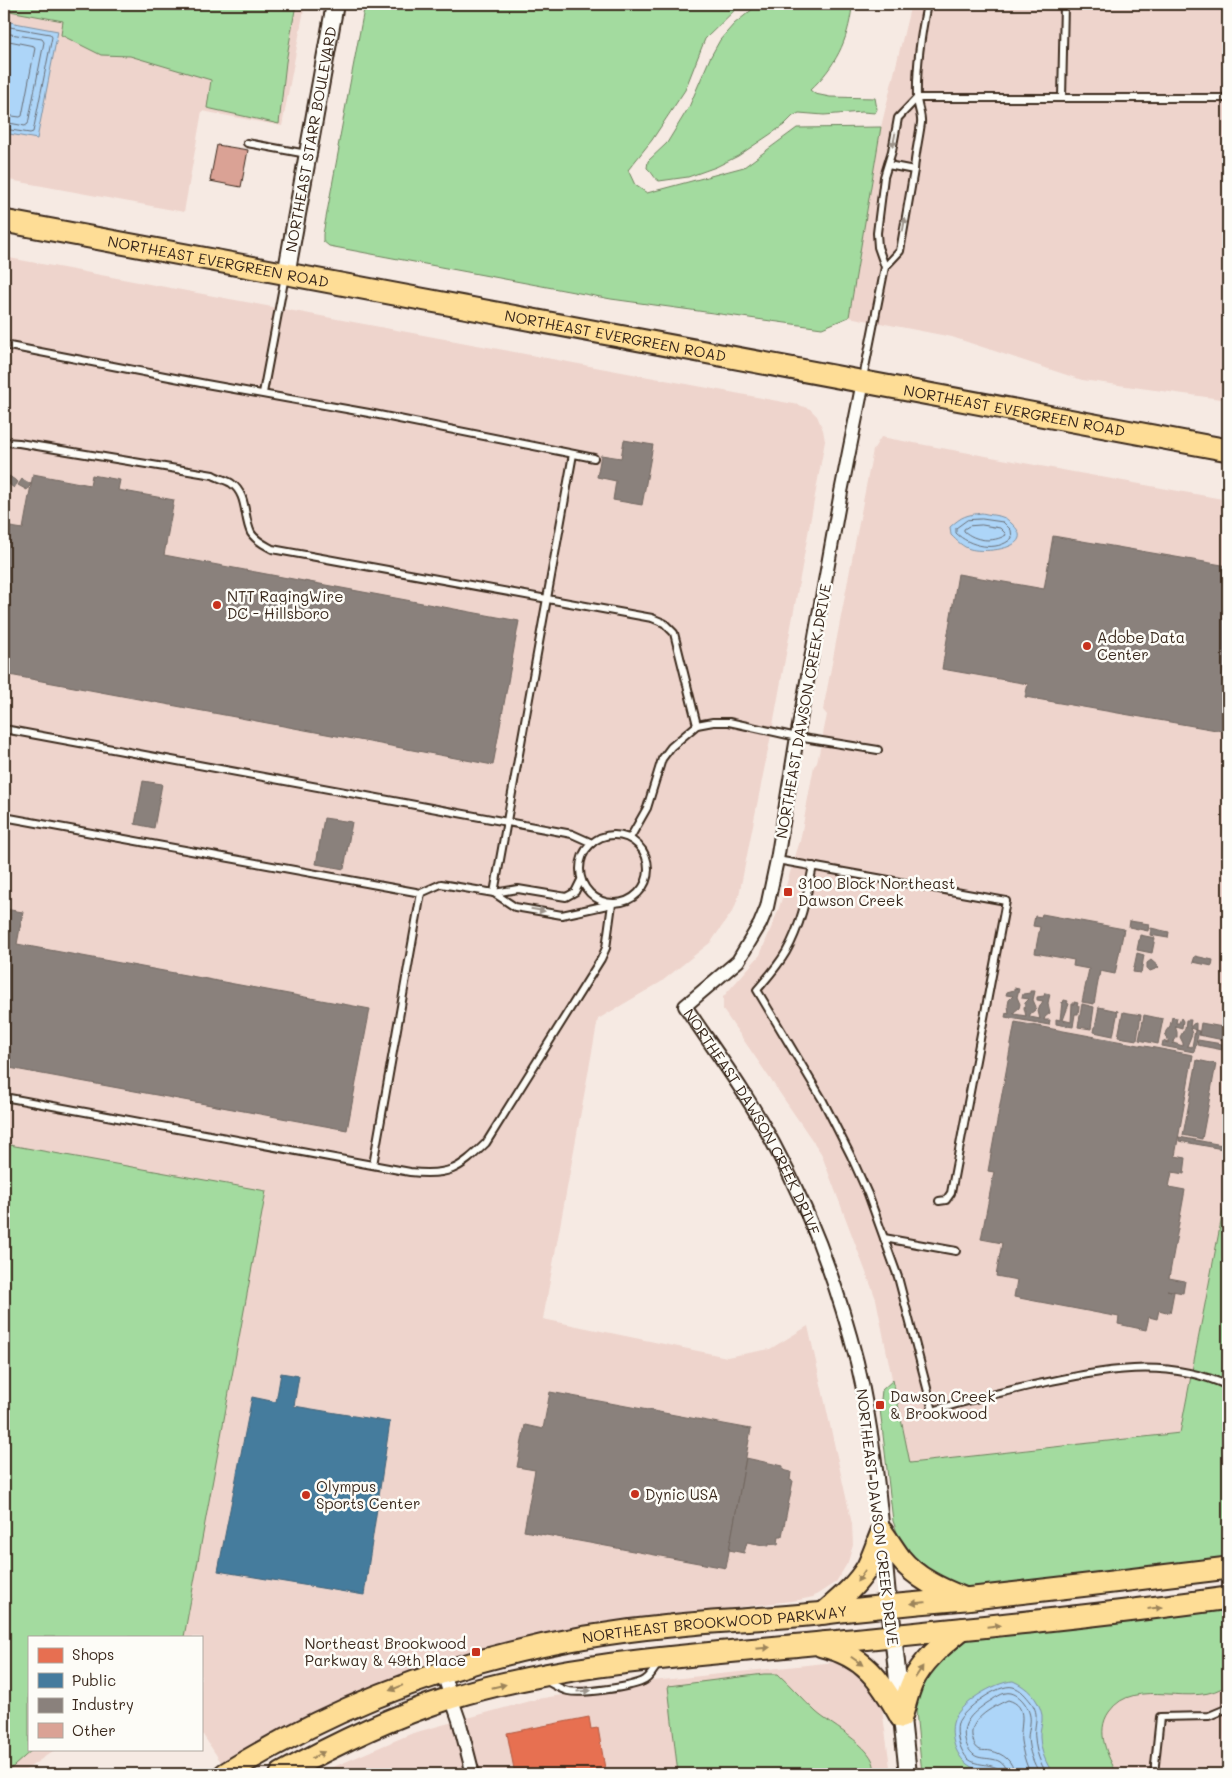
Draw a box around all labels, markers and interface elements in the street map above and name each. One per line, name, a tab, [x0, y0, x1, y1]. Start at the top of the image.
street label: NORTHEAST STARR BOULEVARD	[280, 25, 341, 254]
one-way arrow	[890, 132, 898, 148]
one-way arrow	[901, 215, 909, 231]
street label: NORTHEAST EVERGREEN ROAD	[106, 231, 331, 292]
street label: NORTHEAST EVERGREEN ROAD	[503, 305, 728, 366]
street label: NORTHEAST EVERGREEN ROAD	[902, 380, 1127, 441]
street label: NORTHEAST DAWSON CREEK DRIVE	[771, 582, 835, 840]
place label: NTT RagingWire DC - Hillsboro	[227, 586, 343, 623]
marker: NTT RagingWire DC - Hillsboro	[211, 599, 223, 611]
place label: Adobe Data Center	[1097, 627, 1185, 664]
marker: Adobe Data Center	[1081, 640, 1093, 652]
place label: 3100 Block Northeast Dawson Creek	[798, 873, 955, 910]
marker: 3100 Block Northeast Dawson Creek	[782, 886, 794, 898]
one-way arrow	[530, 907, 546, 915]
street label: NORTHEAST DAWSON CREEK DRIVE	[679, 1004, 825, 1238]
place label: Dawson Creek & Brookwood	[890, 1386, 995, 1423]
street label: NORTHEAST DAWSON CREEK DRIVE	[852, 1388, 904, 1647]
marker: Dawson Creek & Brookwood	[874, 1399, 886, 1411]
place label: Olympus Sports Center	[316, 1476, 421, 1513]
place label: Dynic USA	[645, 1484, 719, 1504]
marker: Dynic USA	[629, 1488, 641, 1500]
marker: Olympus Sports Center	[300, 1489, 312, 1501]
one-way arrow	[856, 1569, 866, 1582]
one-way arrow	[909, 1599, 925, 1607]
street label: NORTHEAST BROOKWOOD PARKWAY	[580, 1600, 848, 1648]
one-way arrow	[1148, 1604, 1164, 1612]
one-way arrow	[986, 1622, 1002, 1630]
place label: Northeast Brookwood Parkway & 49th Place	[305, 1633, 466, 1670]
legend	[28, 1636, 202, 1750]
text: Shops	[72, 1644, 114, 1664]
one-way arrow	[756, 1644, 772, 1652]
marker: Northeast Brookwood Parkway & 49th Place	[470, 1646, 482, 1658]
one-way arrow	[850, 1656, 864, 1666]
one-way arrow	[915, 1665, 924, 1678]
text: Public	[72, 1670, 116, 1690]
one-way arrow	[491, 1682, 506, 1690]
one-way arrow	[389, 1684, 403, 1692]
one-way arrow	[577, 1687, 593, 1695]
text: Industry	[72, 1694, 134, 1714]
text: Other	[72, 1720, 116, 1740]
one-way arrow	[311, 1751, 325, 1759]

